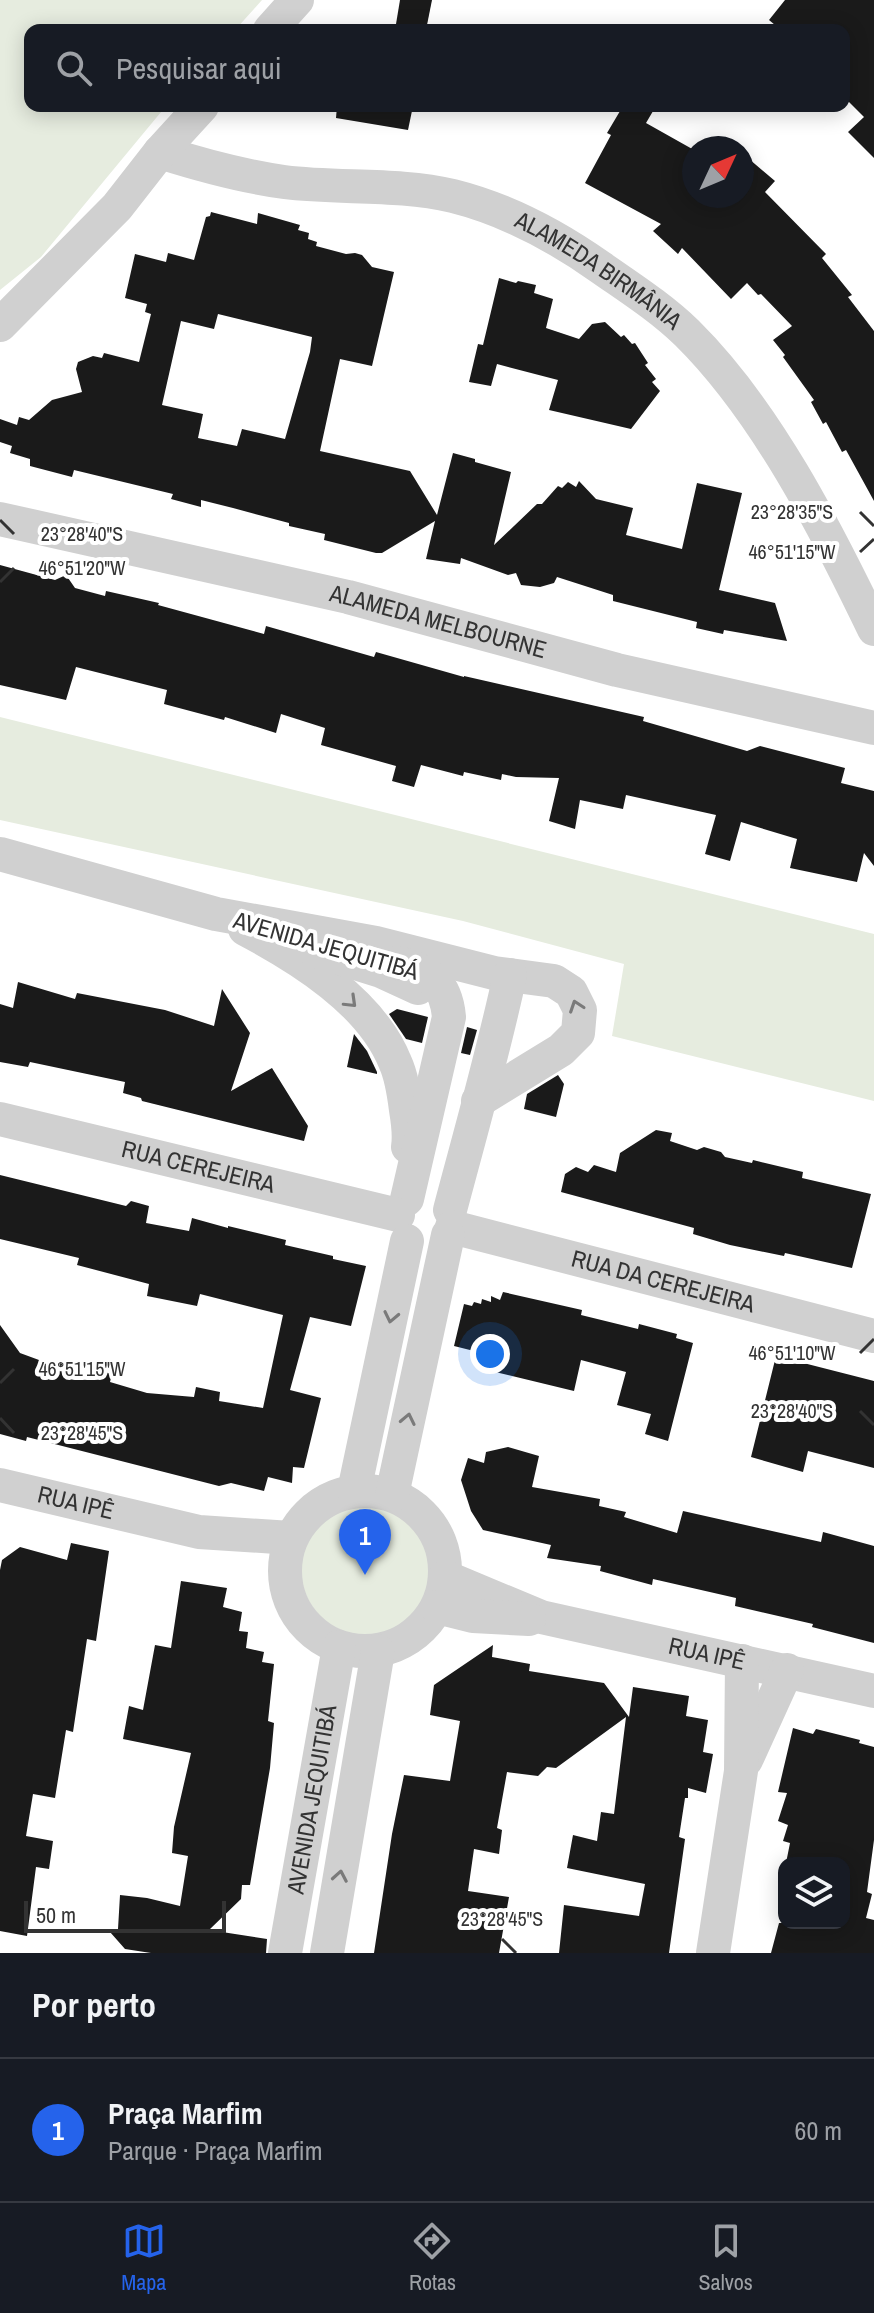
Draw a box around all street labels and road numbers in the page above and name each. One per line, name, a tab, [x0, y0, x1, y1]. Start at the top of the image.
street label: ALAMEDA BIRMÂNIA	[509, 203, 690, 337]
street label: ALAMEDA MELBOURNE	[326, 576, 550, 665]
street label: AVENIDA JEQUITIBÁ	[229, 903, 423, 987]
street label: RUA CEREJEIRA	[119, 1132, 279, 1200]
street label: RUA DA CEREJEIRA	[568, 1242, 759, 1320]
street label: RUA IPÊ	[35, 1477, 118, 1526]
street label: RUA IPÊ	[666, 1629, 749, 1677]
street label: AVENIDA JEQUITIBÁ	[279, 1701, 344, 1897]

